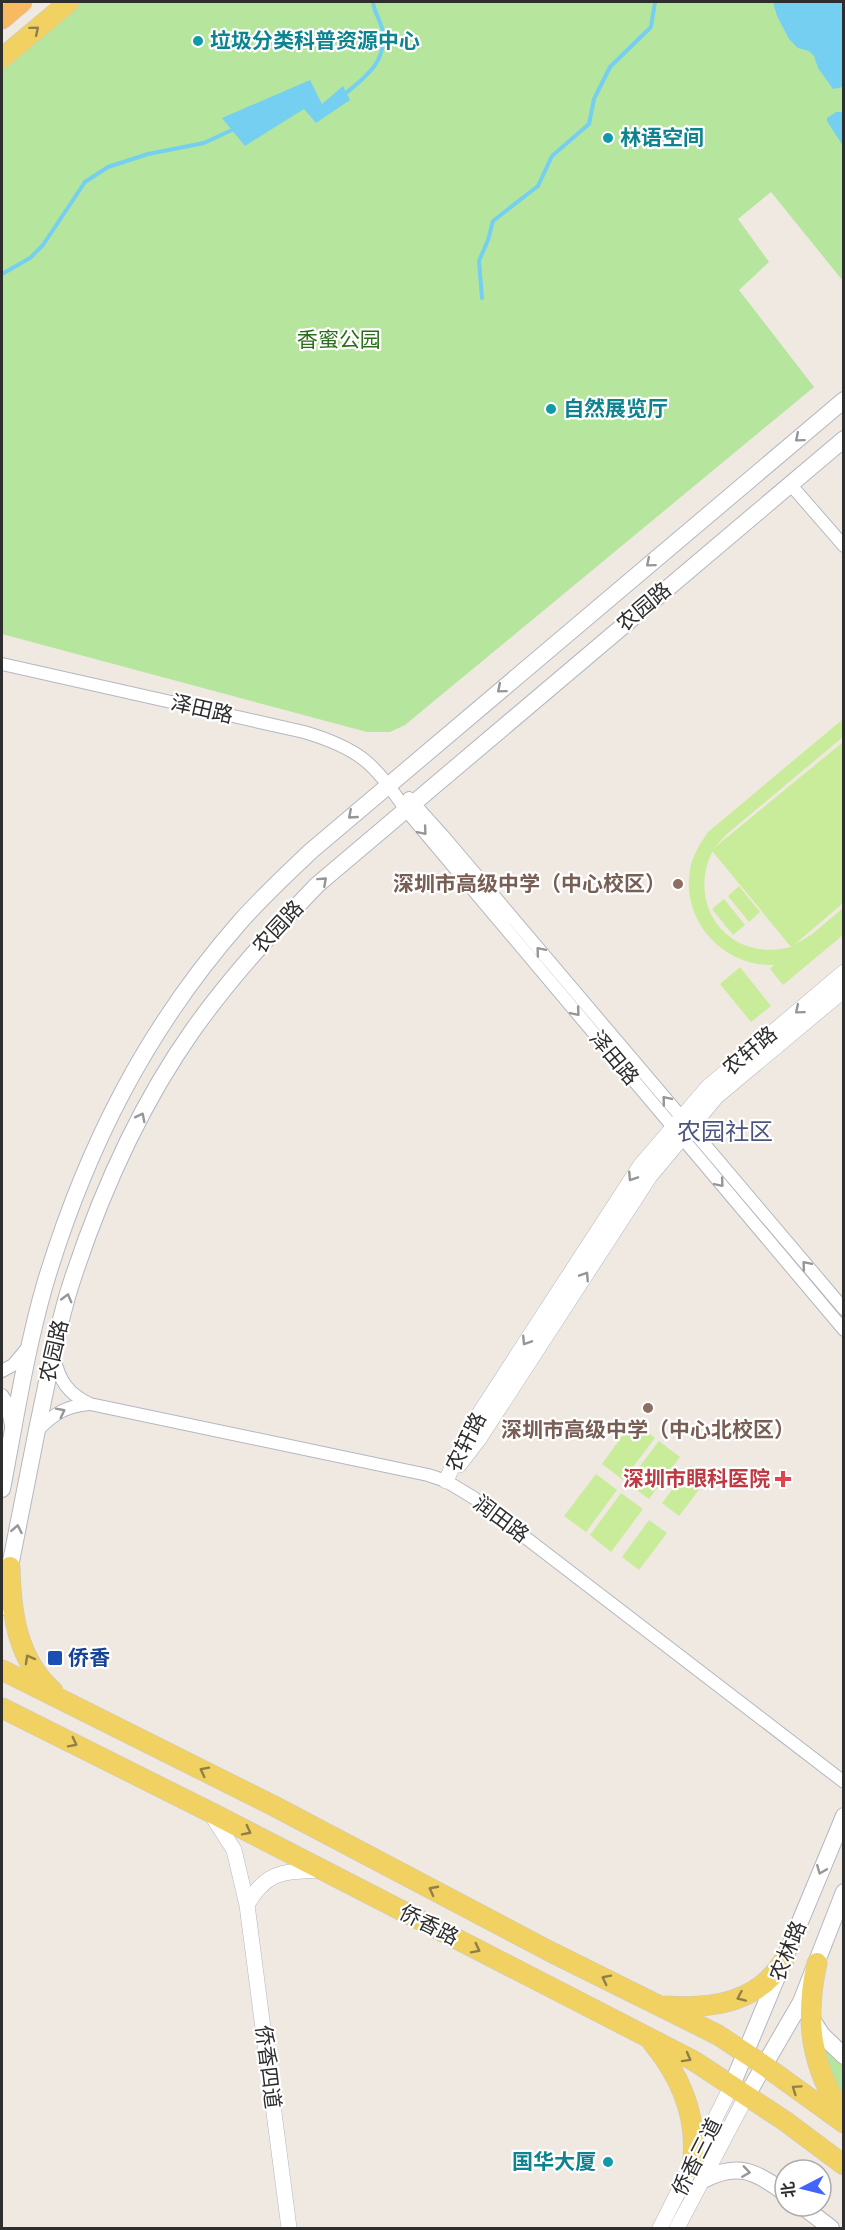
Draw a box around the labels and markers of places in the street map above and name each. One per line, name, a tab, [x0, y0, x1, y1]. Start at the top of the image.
place label: 垃圾分类科普资源中心	[210, 27, 420, 55]
marker: 垃圾分类科普资源中心	[191, 34, 205, 48]
place label: 林语空间	[620, 124, 704, 152]
marker: 林语空间	[601, 131, 615, 145]
place label: 自然展览厅	[563, 395, 668, 423]
marker: 自然展览厅	[544, 402, 558, 416]
place label: 深圳市高级中学（中心校区）	[393, 870, 666, 898]
marker: 深圳市高级中学（中心校区）	[671, 877, 685, 891]
marker: 深圳市高级中学（中心北校区）	[641, 1401, 655, 1415]
place label: 深圳市高级中学（中心北校区）	[501, 1416, 795, 1444]
place label: 深圳市眼科医院	[623, 1465, 770, 1493]
marker: 深圳市眼科医院	[774, 1470, 792, 1488]
place label: 侨香	[68, 1644, 110, 1672]
marker: 侨香	[46, 1649, 64, 1667]
place label: 国华大厦	[512, 2148, 596, 2176]
marker: 国华大厦	[601, 2155, 615, 2169]

